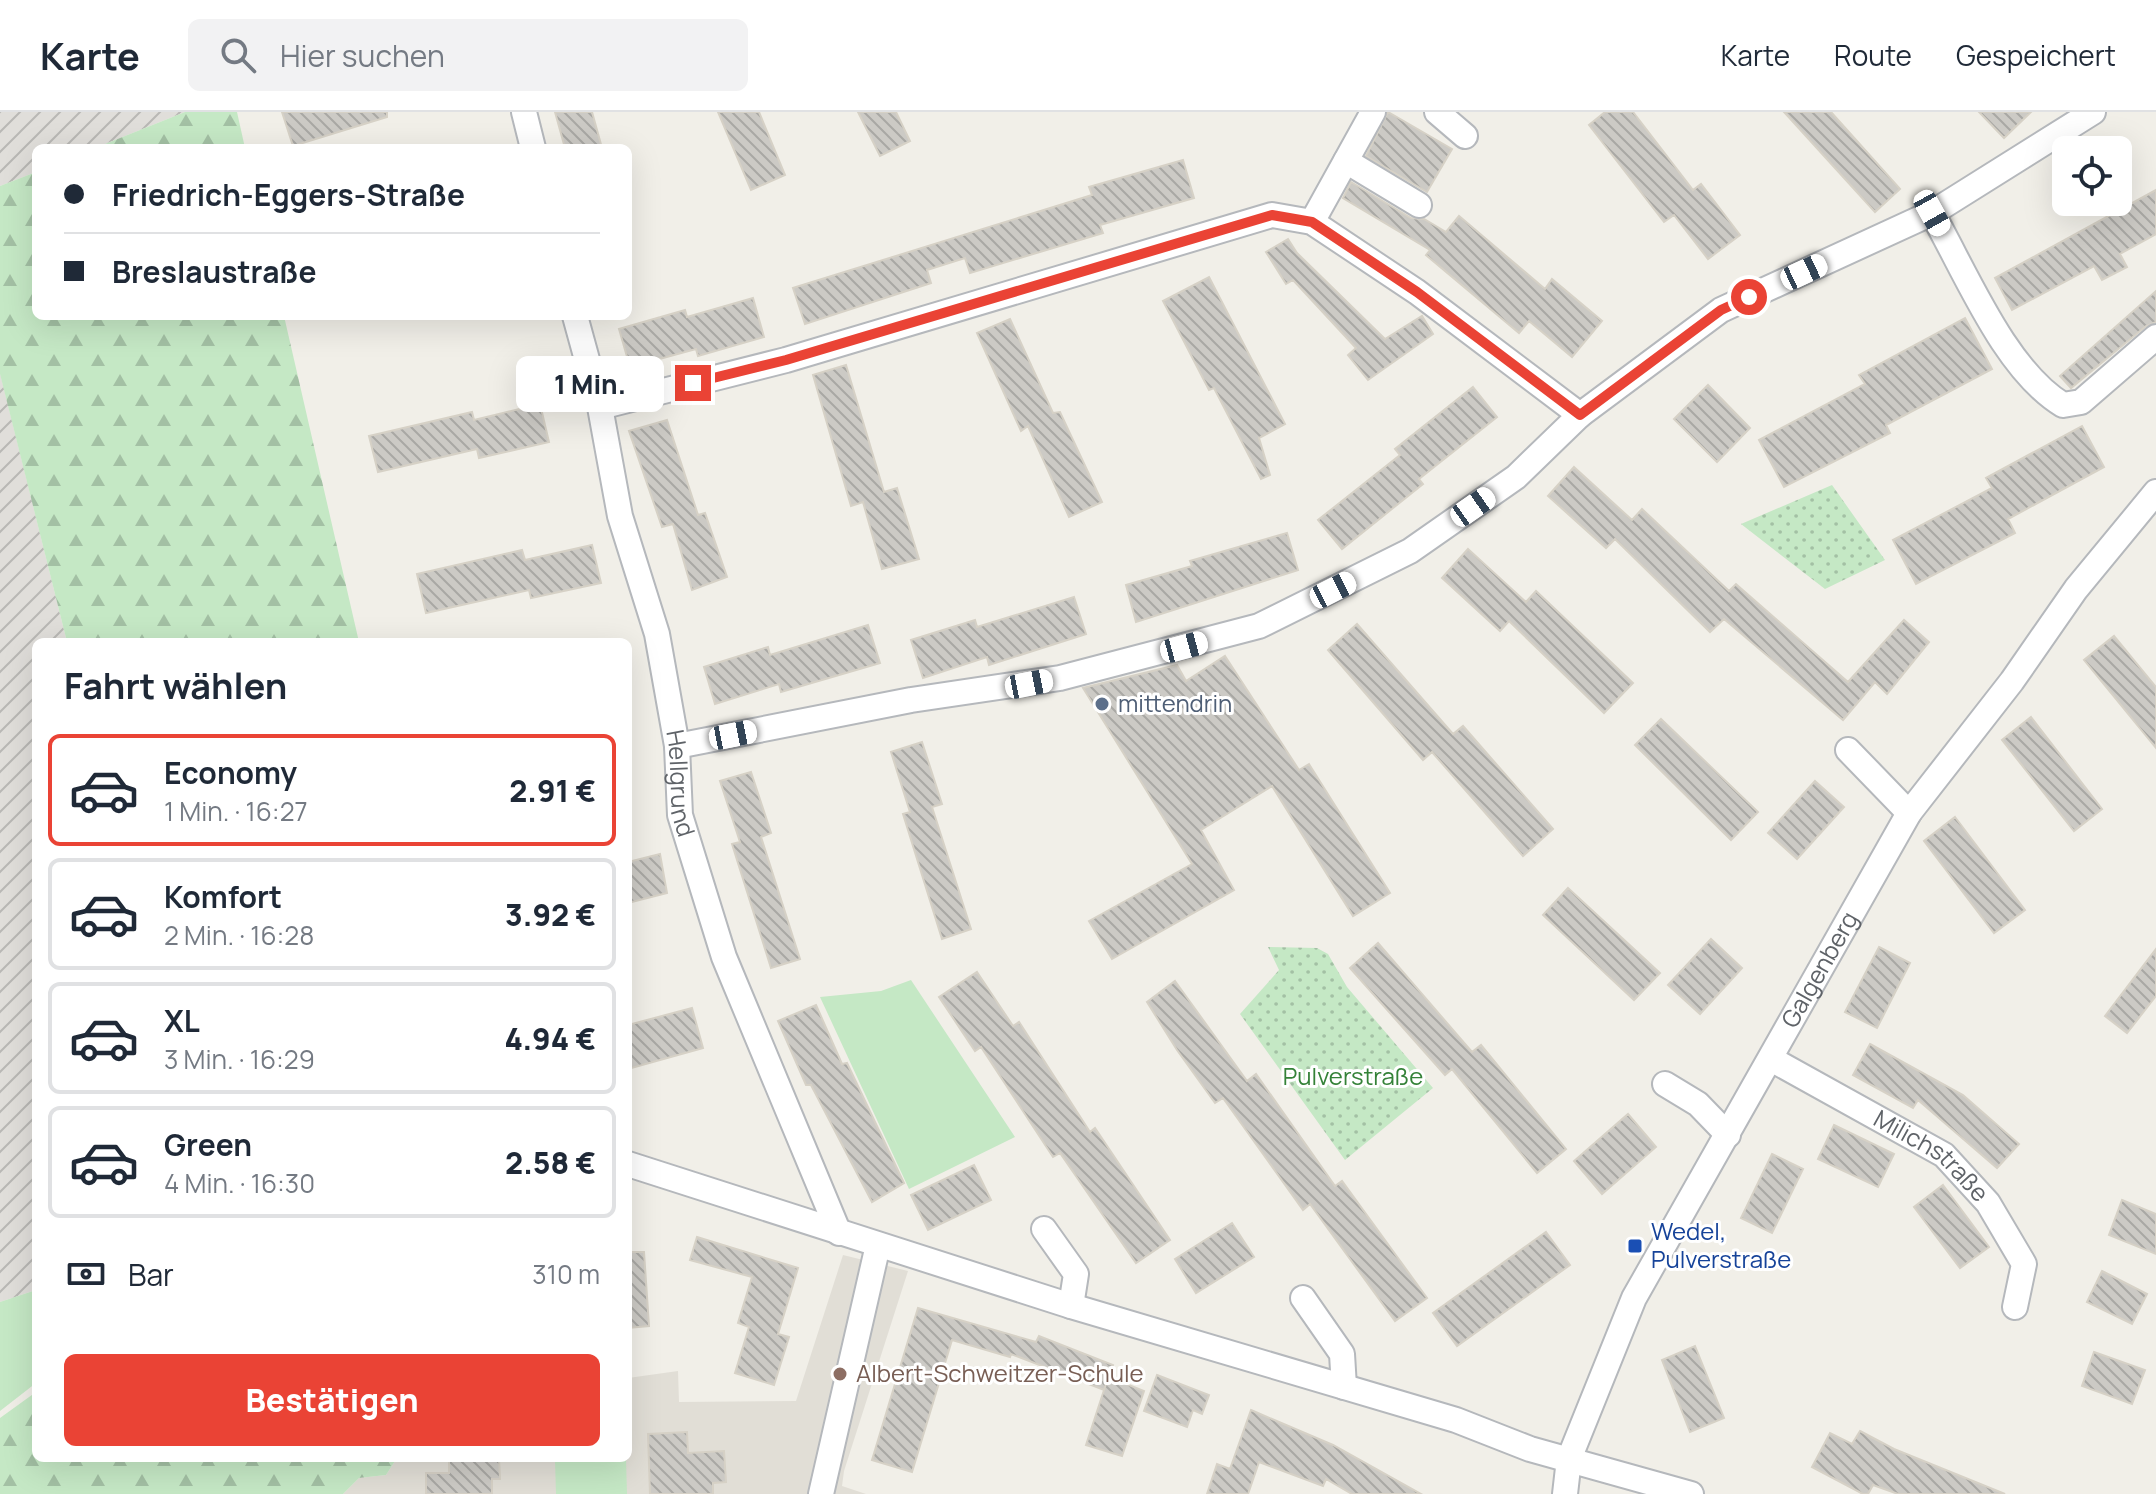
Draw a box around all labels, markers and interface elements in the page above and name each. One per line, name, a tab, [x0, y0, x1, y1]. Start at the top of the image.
search box	[188, 19, 748, 91]
text: Karte	[40, 29, 140, 81]
icon: search	[216, 33, 260, 77]
text: Hier suchen	[280, 35, 445, 76]
text: Karte	[1721, 36, 1790, 74]
text: Route	[1834, 36, 1912, 74]
text: Gespeichert	[1956, 36, 2116, 74]
map controls	[2052, 136, 2132, 216]
button: locate	[2052, 136, 2132, 216]
text: Friedrich-Eggers-Straße	[112, 174, 465, 215]
car	[1910, 186, 1954, 240]
text: Breslaustraße	[112, 251, 317, 292]
car	[1777, 251, 1831, 293]
route start	[1731, 279, 1767, 315]
callout: 1 Min.	[517, 355, 665, 411]
route end	[675, 365, 711, 401]
text: 1 Min.	[554, 366, 626, 402]
car	[1446, 483, 1500, 531]
car	[1306, 568, 1360, 612]
car	[1158, 629, 1210, 665]
text: Fahrt wählen	[64, 661, 287, 710]
car	[1003, 668, 1055, 700]
place label: mittendrin	[1118, 686, 1232, 719]
marker: mittendrin	[1093, 695, 1111, 713]
car	[707, 719, 759, 751]
street label: Hellgrund	[659, 727, 704, 840]
text: Economy	[164, 752, 297, 793]
icon: car	[68, 754, 140, 826]
text: 2.91 €	[509, 770, 596, 811]
text: 1 Min. · 16:27	[164, 793, 308, 829]
text: Komfort	[164, 876, 282, 917]
icon: car	[68, 878, 140, 950]
text: 3.92 €	[505, 894, 596, 935]
street label: Galgenberg	[1773, 905, 1865, 1033]
text: 2 Min. · 16:28	[164, 917, 314, 953]
text: XL	[164, 1000, 200, 1041]
icon: car	[68, 1002, 140, 1074]
text: 4.94 €	[505, 1018, 596, 1059]
text: 3 Min. · 16:29	[164, 1041, 315, 1077]
park label: Pulverstraße	[1283, 1059, 1423, 1092]
street label: Milichstraße	[1868, 1101, 1997, 1208]
text: Green	[164, 1124, 252, 1165]
icon: car	[68, 1126, 140, 1198]
text: 2.58 €	[505, 1142, 596, 1183]
text: 4 Min. · 16:30	[164, 1165, 315, 1201]
place label: Wedel, Pulverstraße	[1651, 1214, 1791, 1275]
marker: Wedel, Pulverstraße	[1626, 1237, 1644, 1255]
icon: cash	[64, 1252, 108, 1296]
text: Bar	[128, 1254, 174, 1295]
text: 310 m	[532, 1256, 600, 1292]
button: Bestätigen	[64, 1354, 600, 1446]
place label: Albert-Schweitzer-Schule	[856, 1356, 1144, 1389]
marker: Albert-Schweitzer-Schule	[831, 1365, 849, 1383]

